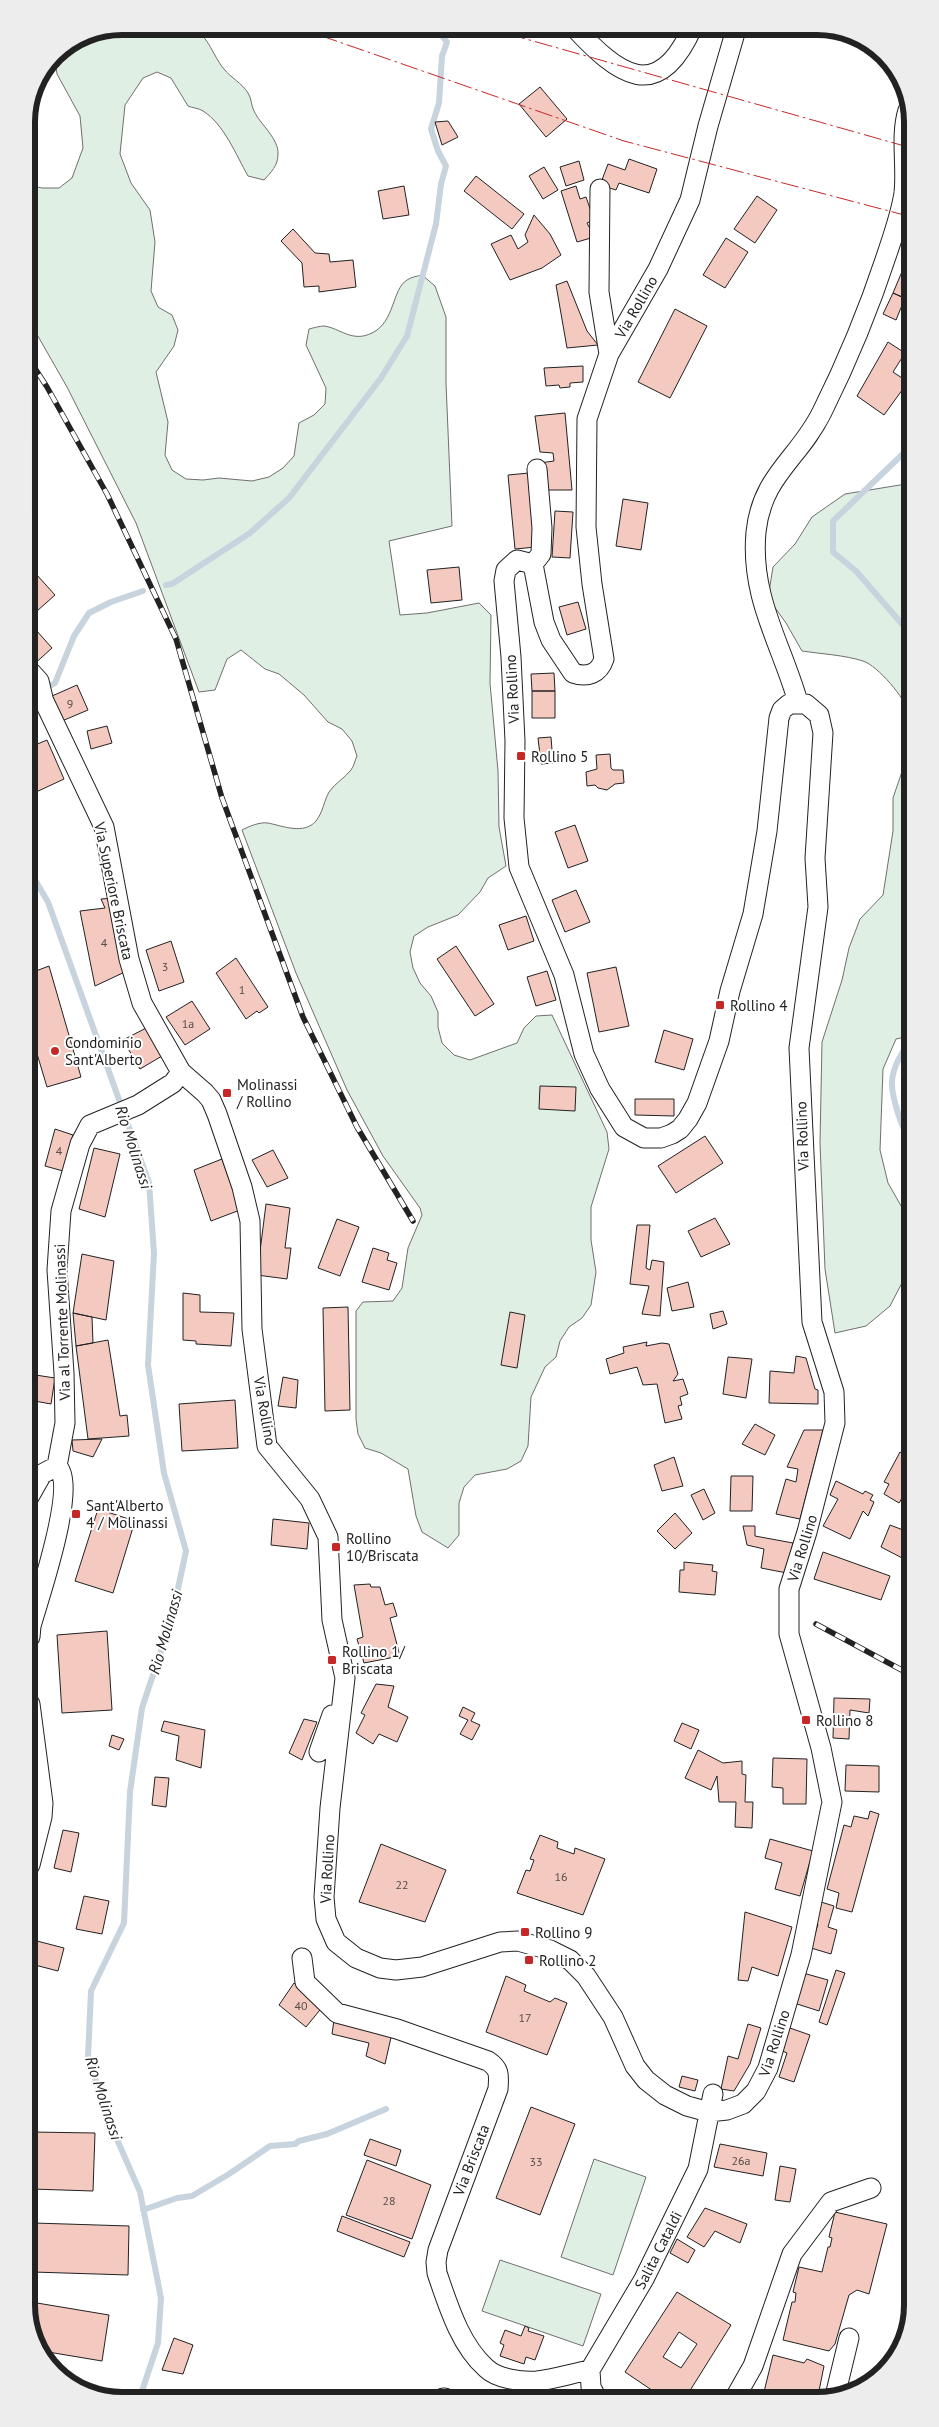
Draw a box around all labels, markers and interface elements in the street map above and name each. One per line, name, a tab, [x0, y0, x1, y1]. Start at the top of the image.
street label: Via Rollino	[610, 272, 662, 343]
street label: Via Rollino	[501, 654, 523, 725]
house number: 9	[67, 696, 73, 711]
place label: Rollino 5	[531, 747, 588, 766]
marker: Rollino 5	[515, 750, 527, 762]
street label: Via Superiore Briscata	[90, 819, 138, 962]
house number: 4	[101, 935, 108, 950]
house number: 3	[162, 959, 168, 974]
house number: 1	[239, 982, 245, 997]
place label: Rollino 4	[730, 996, 787, 1015]
marker: Rollino 4	[714, 999, 726, 1011]
house number: 1a	[182, 1016, 194, 1031]
place label: Condominio Sant'Alberto	[65, 1033, 143, 1069]
marker: Condominio Sant'Alberto	[49, 1045, 61, 1057]
place label: Molinassi / Rollino	[236, 1075, 298, 1111]
marker: Molinassi / Rollino	[221, 1087, 233, 1099]
street label: Via Rollino	[791, 1101, 813, 1172]
water label: Rio Molinassi	[111, 1103, 157, 1192]
house number: 4	[56, 1143, 63, 1158]
street label: Via al Torrente Molinassi	[50, 1243, 74, 1402]
street label: Via Rollino	[249, 1374, 280, 1447]
place label: Sant'Alberto 4 / Molinassi	[86, 1496, 168, 1532]
marker: Sant'Alberto 4 / Molinassi	[70, 1508, 82, 1520]
street label: Via Rollino	[782, 1512, 821, 1585]
place label: Rollino 10/Briscata	[346, 1529, 419, 1565]
marker: Rollino 10/Briscata	[330, 1541, 342, 1553]
water label: Rio Molinassi	[143, 1587, 187, 1676]
place label: Rollino 1/ Briscata	[342, 1642, 405, 1678]
marker: Rollino 1/ Briscata	[326, 1654, 338, 1666]
place label: Rollino 8	[816, 1711, 873, 1730]
marker: Rollino 8	[800, 1714, 812, 1726]
street label: Via Rollino	[316, 1834, 338, 1905]
house number: 16	[554, 1869, 568, 1884]
house number: 22	[395, 1877, 409, 1892]
place label: Rollino 9	[535, 1923, 592, 1942]
marker: Rollino 9	[519, 1926, 531, 1938]
place label: Rollino 2	[539, 1951, 596, 1970]
marker: Rollino 2	[523, 1954, 535, 1966]
house number: 40	[294, 1998, 308, 2013]
street label: Via Rollino	[754, 2007, 794, 2080]
house number: 17	[518, 2010, 532, 2025]
water label: Rio Molinassi	[81, 2054, 127, 2143]
street label: Via Briscata	[448, 2122, 493, 2199]
house number: 26a	[731, 2153, 751, 2168]
house number: 33	[529, 2154, 543, 2169]
house number: 28	[382, 2193, 396, 2208]
street label: Salita Cataldi	[630, 2208, 686, 2292]

